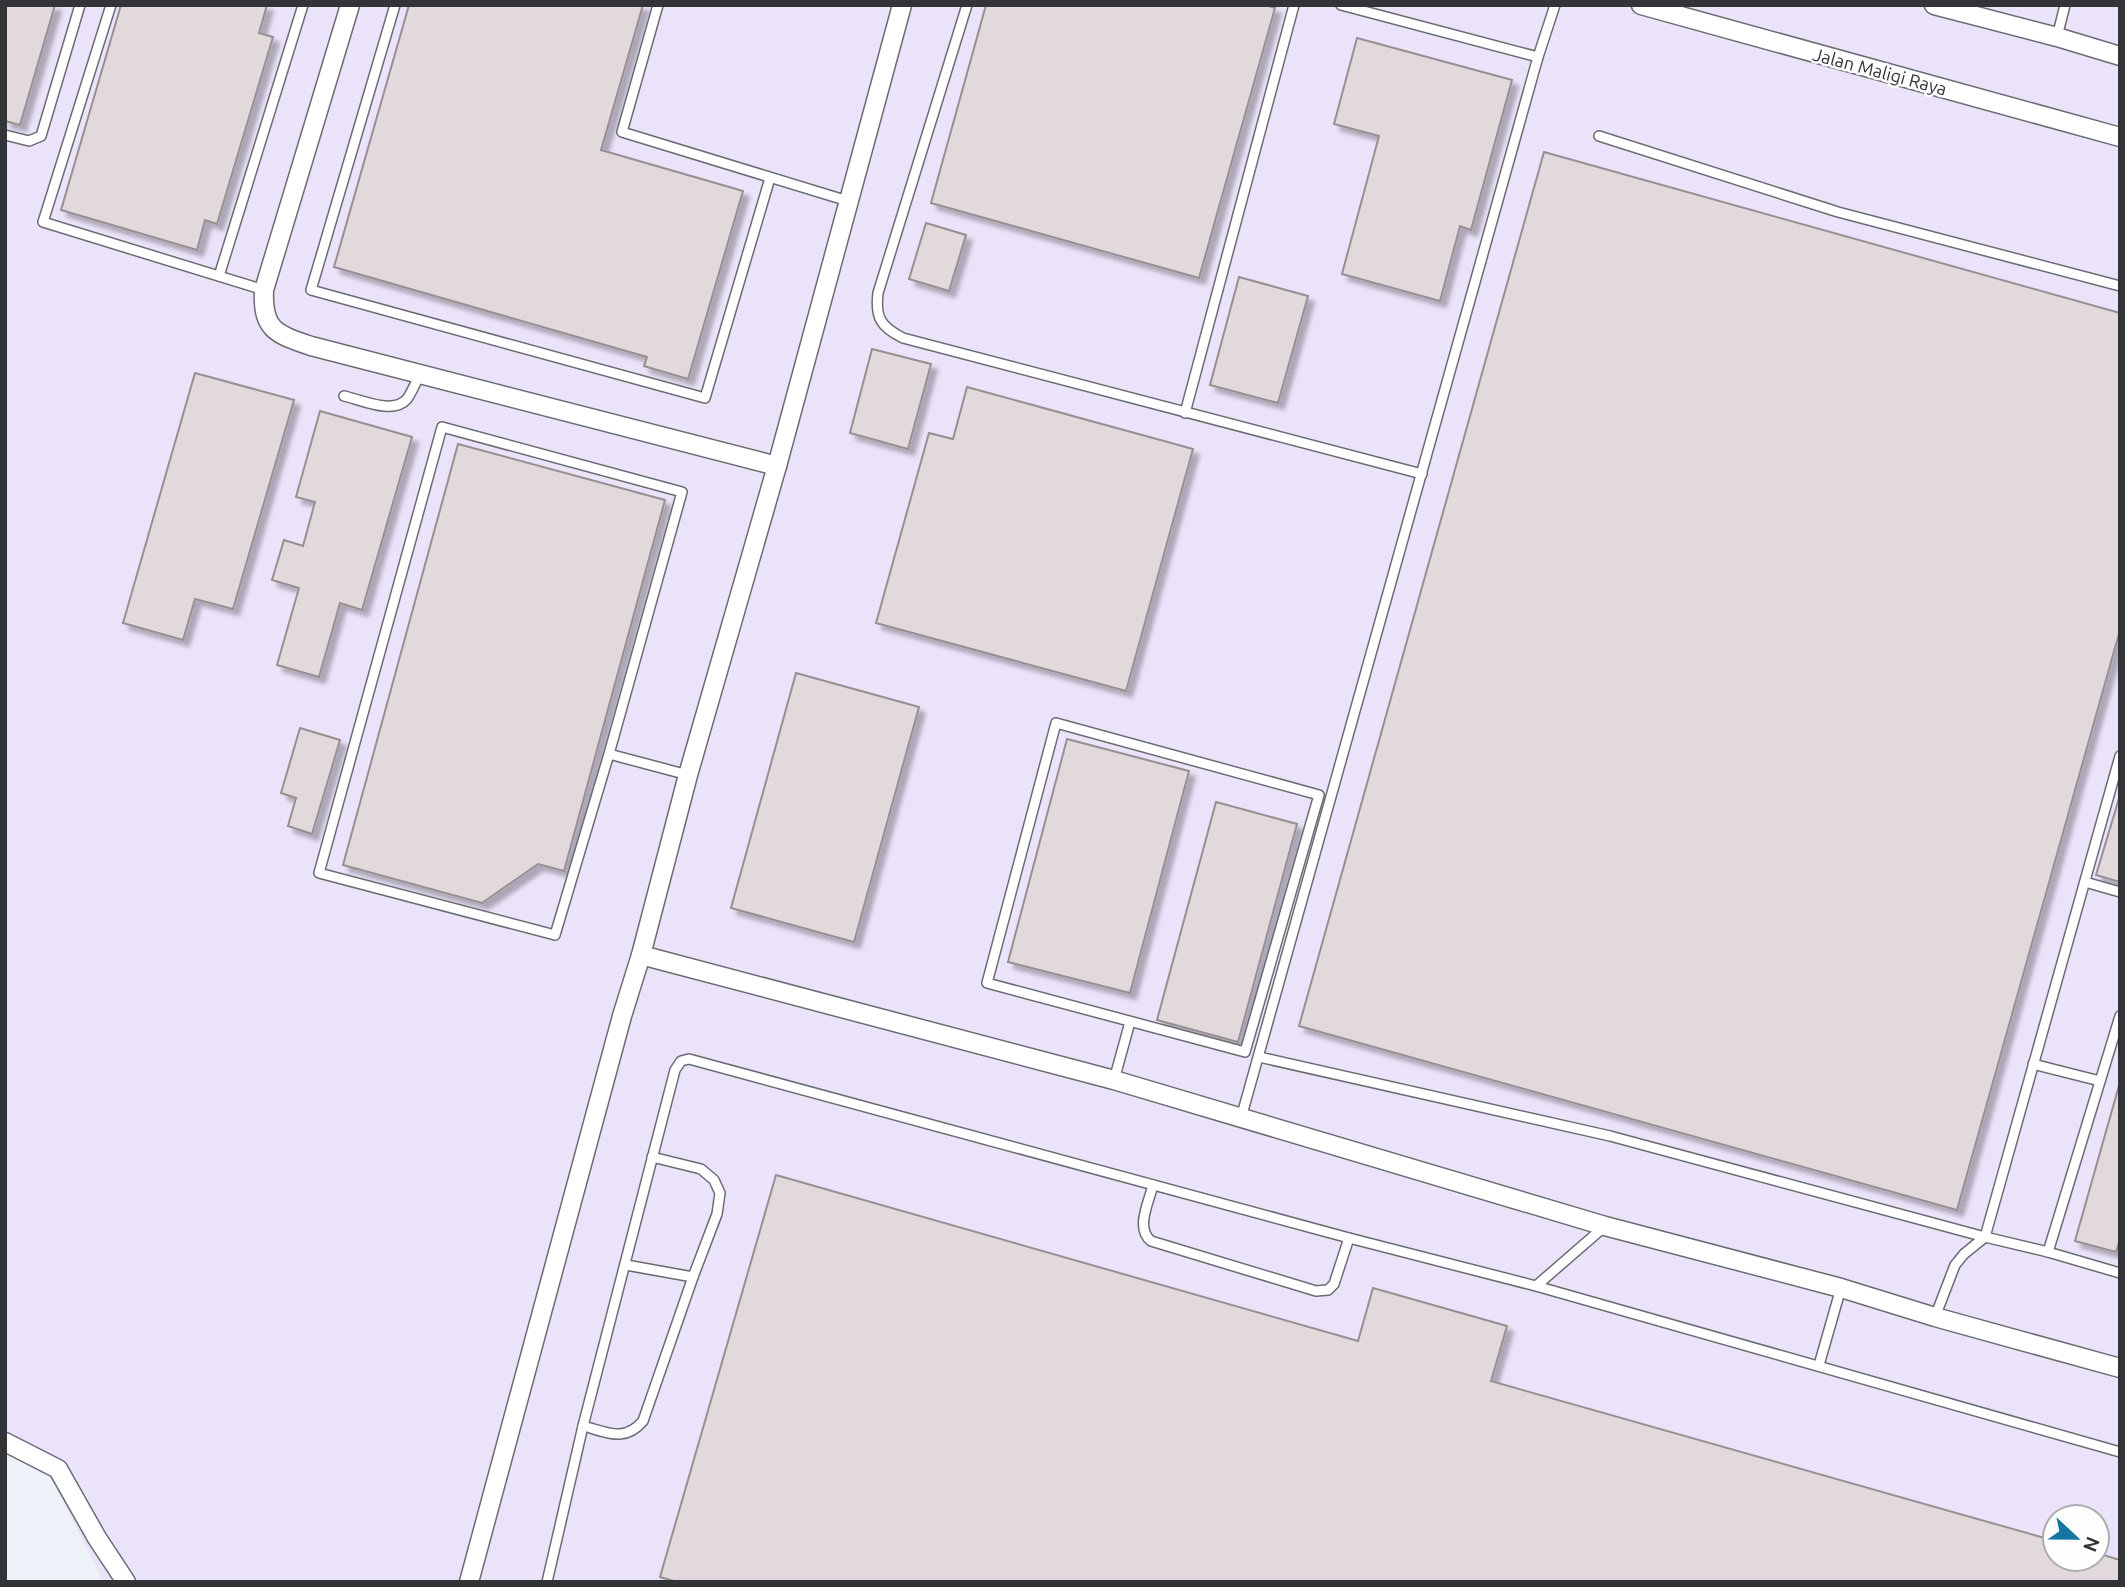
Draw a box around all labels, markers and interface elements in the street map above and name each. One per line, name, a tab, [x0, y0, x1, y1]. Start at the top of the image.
street label: Jalan Maligi Raya	[1811, 44, 1949, 98]
north arrow	[2041, 1503, 2111, 1573]
text: N	[2079, 1534, 2105, 1555]

